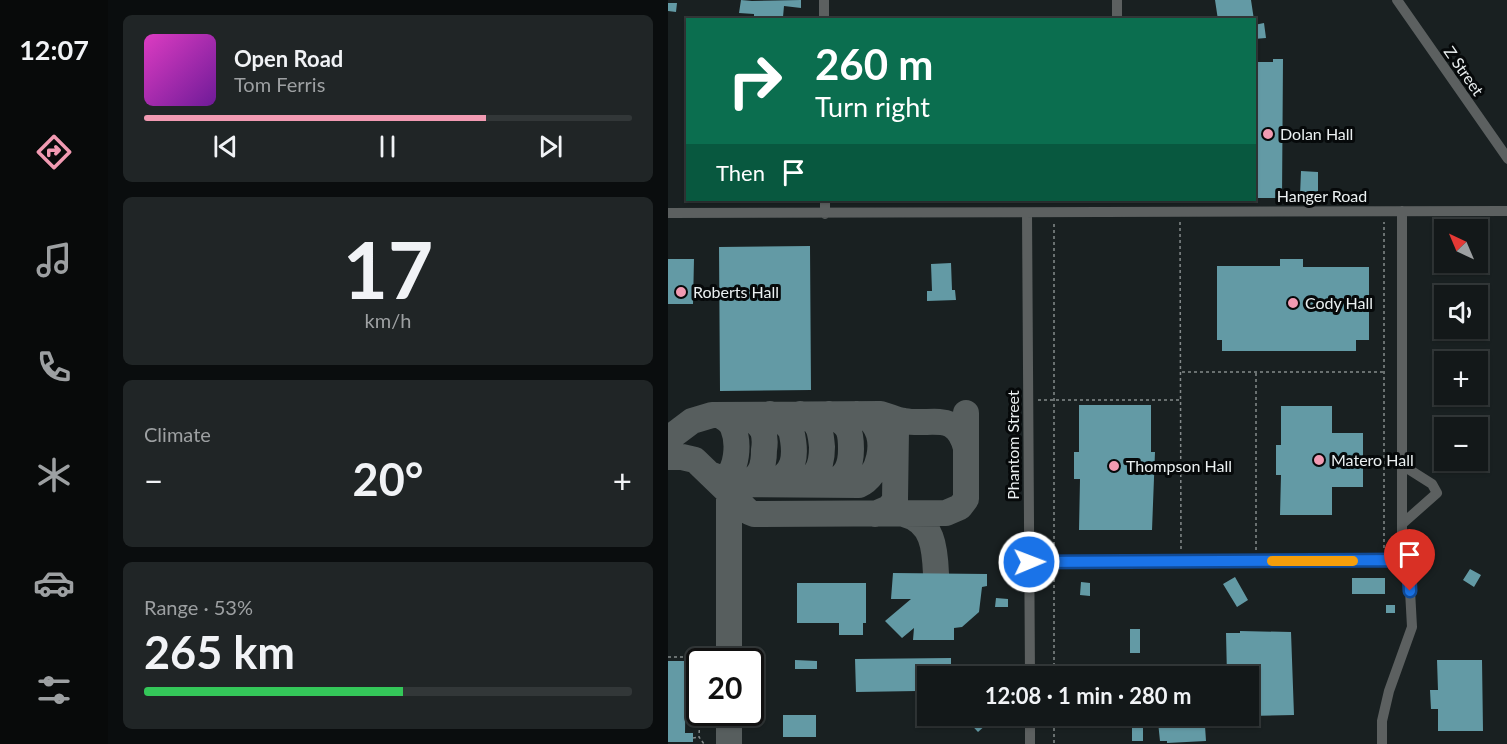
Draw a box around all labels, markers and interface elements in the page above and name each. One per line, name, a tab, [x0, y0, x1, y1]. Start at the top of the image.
text: 12:07	[19, 33, 89, 66]
text: 260 m	[815, 39, 933, 89]
icon: right	[716, 42, 794, 120]
street label: Z Street	[1441, 42, 1488, 99]
text: Open Road	[234, 45, 343, 72]
text: Tom Ferris	[234, 72, 325, 96]
text: Turn right	[815, 90, 930, 123]
place label: Dolan Hall	[1280, 124, 1353, 143]
marker: Dolan Hall	[1261, 127, 1275, 141]
icon: previous	[209, 130, 242, 163]
icon: pause	[371, 130, 404, 163]
icon: next	[534, 130, 567, 163]
icon: directions	[33, 131, 75, 173]
icon: arrive	[777, 156, 810, 189]
text: Then	[716, 159, 765, 186]
street label: Hanger Road	[1277, 186, 1367, 205]
north arrow	[1434, 219, 1488, 273]
map controls	[1434, 219, 1488, 471]
text: 17	[343, 222, 433, 316]
icon: music	[33, 239, 75, 281]
place label: Roberts Hall	[693, 282, 779, 301]
marker: Roberts Hall	[674, 285, 688, 299]
button: sound	[1434, 285, 1488, 339]
place label: Cody Hall	[1305, 293, 1373, 312]
marker: Cody Hall	[1286, 296, 1300, 310]
text: km/h	[365, 308, 411, 332]
icon: phone	[33, 346, 75, 388]
button: +	[1434, 351, 1488, 405]
street label: Phantom Street	[1003, 390, 1022, 500]
button: −	[1434, 417, 1488, 471]
text: Climate	[144, 422, 211, 446]
place label: Matero Hall	[1331, 450, 1414, 469]
text: 20°	[353, 452, 423, 506]
marker: Matero Hall	[1312, 453, 1326, 467]
icon: climate	[33, 454, 75, 496]
place label: Thompson Hall	[1126, 456, 1232, 475]
marker: Thompson Hall	[1107, 459, 1121, 473]
text: −	[144, 460, 163, 500]
text: +	[613, 460, 632, 500]
pin	[1384, 529, 1435, 591]
position arrow	[997, 530, 1061, 594]
icon: arrive	[1393, 538, 1426, 571]
icon: car	[33, 562, 75, 604]
text: Range · 53%	[144, 595, 253, 619]
text: 265 km	[144, 625, 295, 679]
speed limit sign: 20	[686, 648, 764, 726]
icon: filters	[33, 669, 75, 711]
text: 12:08 · 1 min · 280 m	[985, 682, 1191, 709]

